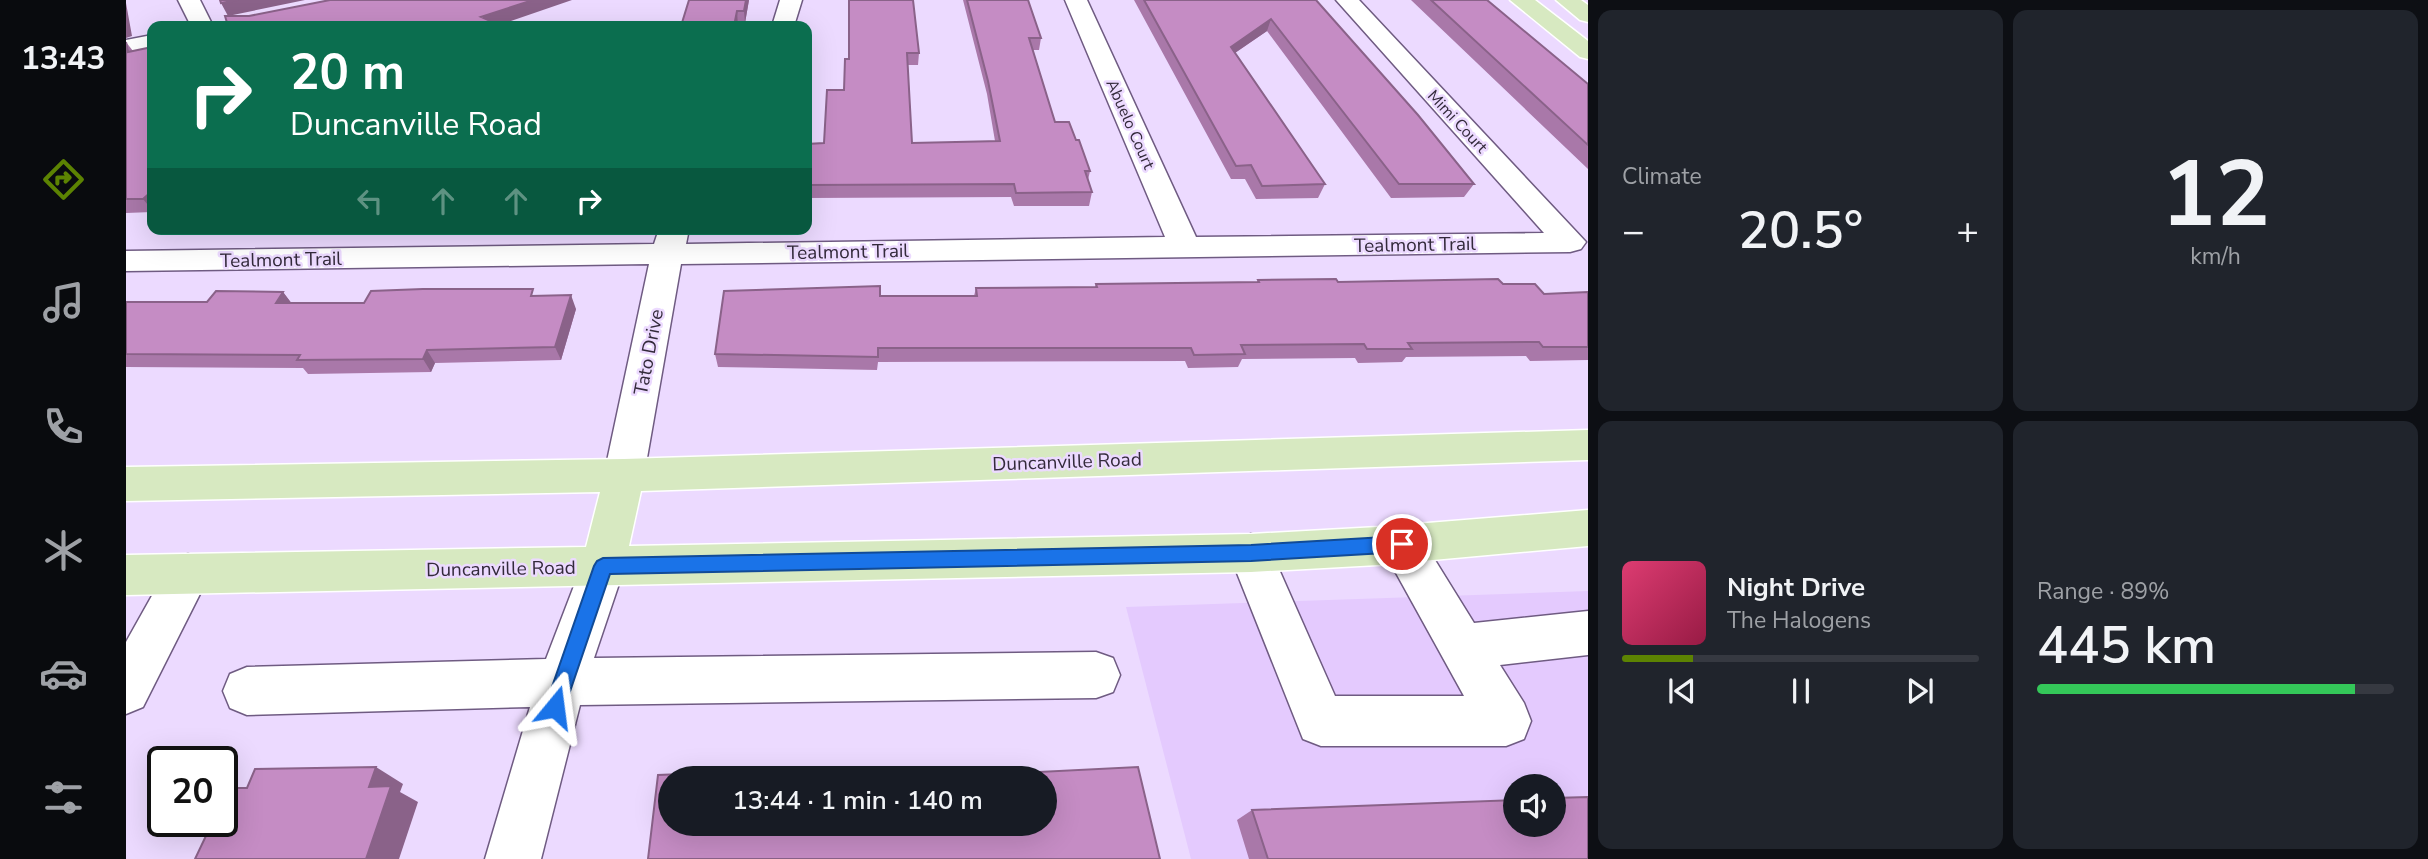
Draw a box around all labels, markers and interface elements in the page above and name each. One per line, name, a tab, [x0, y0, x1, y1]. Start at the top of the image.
text: 13:43	[21, 37, 105, 80]
text: 20 m	[290, 39, 405, 106]
icon: right	[175, 49, 266, 140]
street label: Abuelo Court	[1101, 76, 1160, 173]
street label: Mimi Court	[1422, 85, 1492, 158]
text: Duncanville Road	[290, 103, 542, 146]
text: 12	[2161, 133, 2270, 257]
icon: directions	[39, 155, 88, 204]
text: Climate	[1622, 161, 1702, 192]
icon: left	[351, 182, 389, 220]
icon: ahead	[424, 182, 462, 220]
icon: ahead	[497, 182, 535, 220]
icon: right	[570, 182, 608, 220]
text: 20.5°	[1738, 195, 1863, 266]
text: −	[1622, 206, 1645, 257]
text: +	[1956, 206, 1979, 257]
street label: Tealmont Trail	[1354, 231, 1476, 259]
street label: Tealmont Trail	[787, 238, 909, 266]
text: km/h	[2190, 241, 2241, 272]
street label: Tealmont Trail	[220, 246, 342, 274]
icon: music	[39, 278, 88, 327]
street label: Tato Drive	[628, 307, 670, 397]
icon: phone	[39, 402, 88, 451]
street label: Duncanville Road	[992, 446, 1142, 478]
pin	[1372, 514, 1432, 574]
icon: arrive	[1383, 525, 1421, 563]
icon: climate	[39, 526, 88, 575]
street label: Duncanville Road	[426, 555, 576, 583]
text: Night Drive	[1727, 570, 1865, 605]
text: Range · 89%	[2037, 576, 2169, 607]
text: The Halogens	[1727, 605, 1871, 636]
text: 445 km	[2037, 610, 2216, 681]
icon: car	[39, 649, 88, 698]
position arrow	[518, 670, 592, 744]
icon: previous	[1663, 672, 1701, 710]
icon: pause	[1782, 672, 1820, 710]
icon: next	[1901, 672, 1939, 710]
speed limit sign: 20	[147, 746, 238, 837]
icon: filters	[39, 773, 88, 822]
map controls	[1503, 774, 1566, 837]
button: sound	[1503, 774, 1566, 837]
text: 13:44 · 1 min · 140 m	[732, 783, 983, 818]

